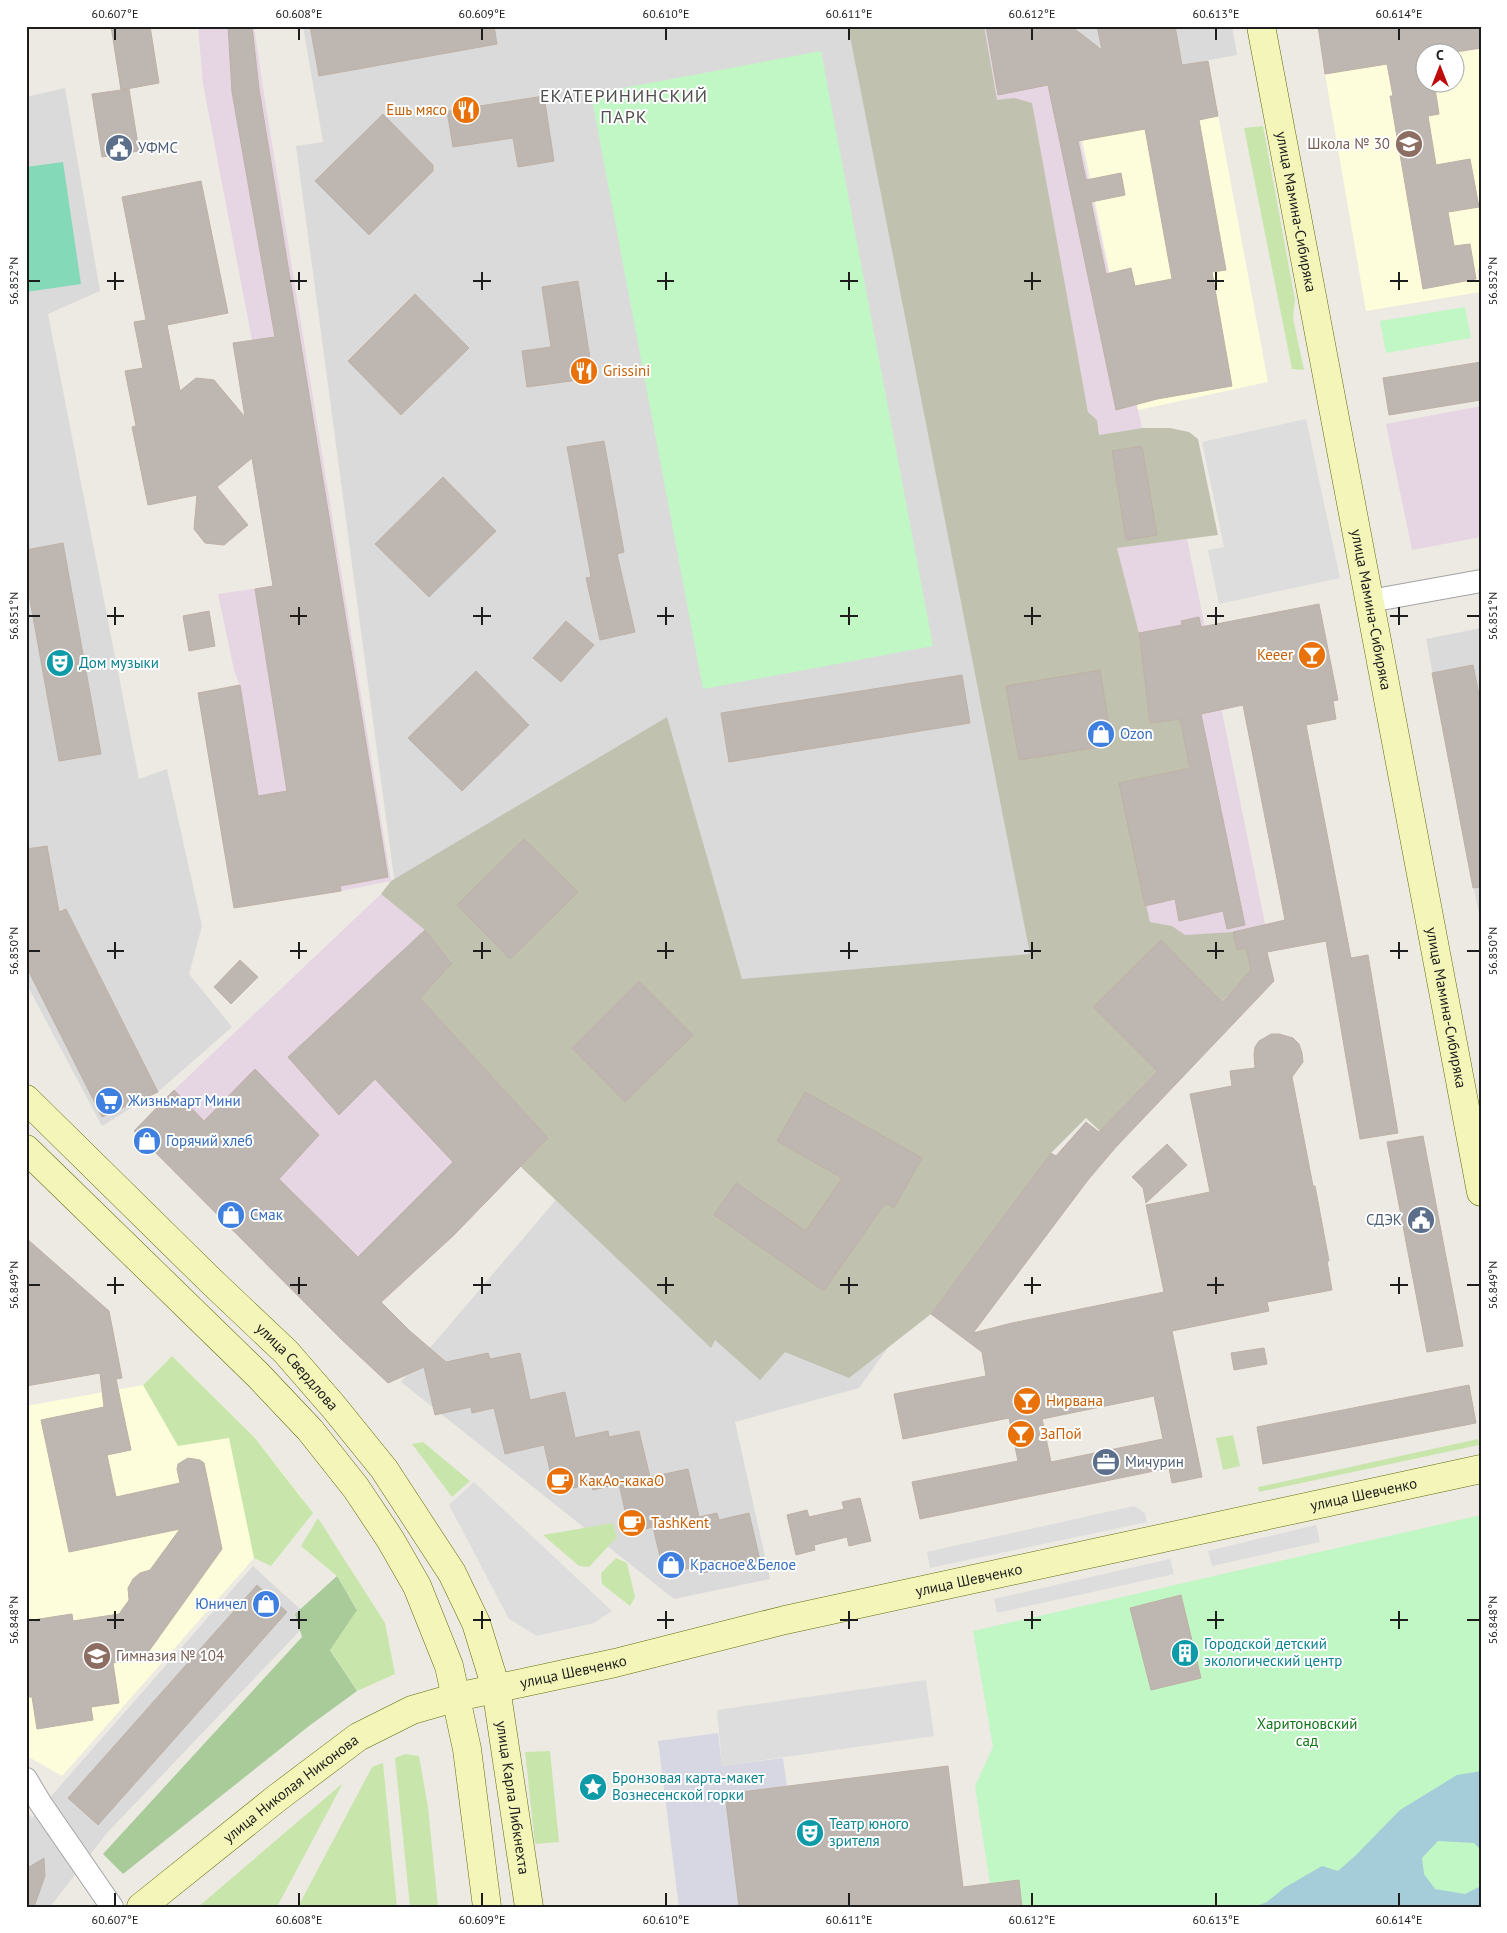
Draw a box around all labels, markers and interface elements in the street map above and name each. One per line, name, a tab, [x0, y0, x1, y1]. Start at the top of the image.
text: 60.607°E	[92, 6, 138, 21]
text: 60.608°E	[276, 6, 322, 21]
text: 60.609°E	[459, 6, 505, 21]
text: 60.610°E	[643, 6, 689, 21]
text: 60.611°E	[826, 6, 872, 21]
text: 60.612°E	[1009, 6, 1055, 21]
text: 60.613°E	[1193, 6, 1239, 21]
text: 60.614°E	[1376, 6, 1422, 21]
north arrow	[1414, 42, 1464, 92]
text: С	[1436, 46, 1444, 64]
district label: ЕКАТЕРИНИНСКИЙ ПАРК	[540, 84, 708, 128]
restaurant icon: Ешь мясо	[451, 95, 481, 125]
place label: Ешь мясо	[386, 100, 447, 119]
school or university icon: Школа № 30	[1394, 129, 1424, 159]
street label: улица Мамина-Сибиряка	[1272, 130, 1321, 294]
public building icon: УФМС	[104, 133, 134, 163]
place label: Школа № 30	[1307, 134, 1390, 153]
place label: УФМС	[138, 138, 178, 157]
text: 56.852°N	[6, 257, 21, 305]
text: 56.852°N	[1485, 257, 1500, 305]
restaurant icon: Grissini	[569, 356, 599, 386]
place label: Grissini	[603, 361, 650, 380]
street label: улица Мамина-Сибиряка	[1347, 528, 1396, 692]
text: 56.851°N	[6, 592, 21, 640]
text: 56.851°N	[1485, 592, 1500, 640]
bar icon: Keeer	[1297, 640, 1327, 670]
place label: Keeer	[1257, 645, 1293, 664]
theatre icon: Дом музыки	[45, 648, 75, 678]
place label: Дом музыки	[79, 653, 159, 672]
shop icon: Ozon	[1086, 719, 1116, 749]
place label: Ozon	[1120, 724, 1153, 743]
street label: улица Мамина-Сибиряка	[1422, 926, 1471, 1090]
text: 56.850°N	[6, 927, 21, 975]
text: 56.850°N	[1485, 927, 1500, 975]
supermarket icon: Жизньмарт Мини	[94, 1086, 124, 1116]
place label: Жизньмарт Мини	[127, 1091, 241, 1110]
shop icon: Горячий хлеб	[132, 1126, 162, 1156]
place label: Горячий хлеб	[166, 1131, 253, 1150]
shop icon: Смак	[216, 1200, 246, 1230]
place label: Смак	[250, 1205, 284, 1224]
public building icon: СДЭК	[1406, 1205, 1436, 1235]
place label: СДЭК	[1366, 1210, 1402, 1229]
text: 56.849°N	[6, 1261, 21, 1309]
text: 56.849°N	[1485, 1261, 1500, 1309]
street label: улица Свердлова	[252, 1318, 343, 1414]
bar icon: Нирвана	[1012, 1386, 1042, 1416]
place label: Нирвана	[1046, 1391, 1103, 1410]
bar icon: ЗаПой	[1006, 1419, 1036, 1449]
place label: ЗаПой	[1040, 1424, 1082, 1443]
office icon: Мичурин	[1091, 1447, 1121, 1477]
place label: Мичурин	[1125, 1452, 1184, 1471]
cafe icon: КакАо-какаО	[545, 1466, 575, 1496]
place label: КакАо-какаО	[579, 1471, 664, 1490]
street label: улица Шевченко	[1308, 1473, 1419, 1515]
cafe icon: TashKent	[617, 1508, 647, 1538]
place label: TashKent	[651, 1513, 709, 1532]
shop icon: Красное&Белое	[656, 1550, 686, 1580]
place label: Красное&Белое	[690, 1555, 796, 1574]
street label: улица Шевченко	[914, 1559, 1024, 1600]
shop icon: Юничел	[251, 1589, 281, 1619]
place label: Юничел	[195, 1594, 247, 1613]
text: 56.848°N	[6, 1596, 21, 1644]
text: 56.848°N	[1485, 1596, 1500, 1644]
place label: Городской детский экологический центр	[1204, 1634, 1342, 1670]
building icon: Городской детский экологический центр	[1170, 1638, 1200, 1668]
school or university icon: Гимназия № 104	[82, 1641, 112, 1671]
place label: Гимназия № 104	[116, 1646, 224, 1665]
street label: улица Шевченко	[518, 1650, 629, 1692]
park label: Харитоновский сад	[1257, 1714, 1357, 1750]
street label: улица Карла Либкнехта	[492, 1719, 534, 1876]
street label: улица Николая Никонова	[219, 1730, 362, 1847]
place label: Бронзовая карта-макет Вознесенской горки	[612, 1768, 764, 1804]
place icon: Бронзовая карта-макет Вознесенской горки	[578, 1772, 608, 1802]
place label: Театр юного зрителя	[829, 1814, 909, 1850]
theatre icon: Театр юного зрителя	[795, 1818, 825, 1848]
text: 60.607°E	[92, 1912, 138, 1927]
text: 60.608°E	[276, 1912, 322, 1927]
text: 60.609°E	[459, 1912, 505, 1927]
text: 60.610°E	[643, 1912, 689, 1927]
text: 60.611°E	[826, 1912, 872, 1927]
text: 60.612°E	[1009, 1912, 1055, 1927]
text: 60.613°E	[1193, 1912, 1239, 1927]
text: 60.614°E	[1376, 1912, 1422, 1927]

